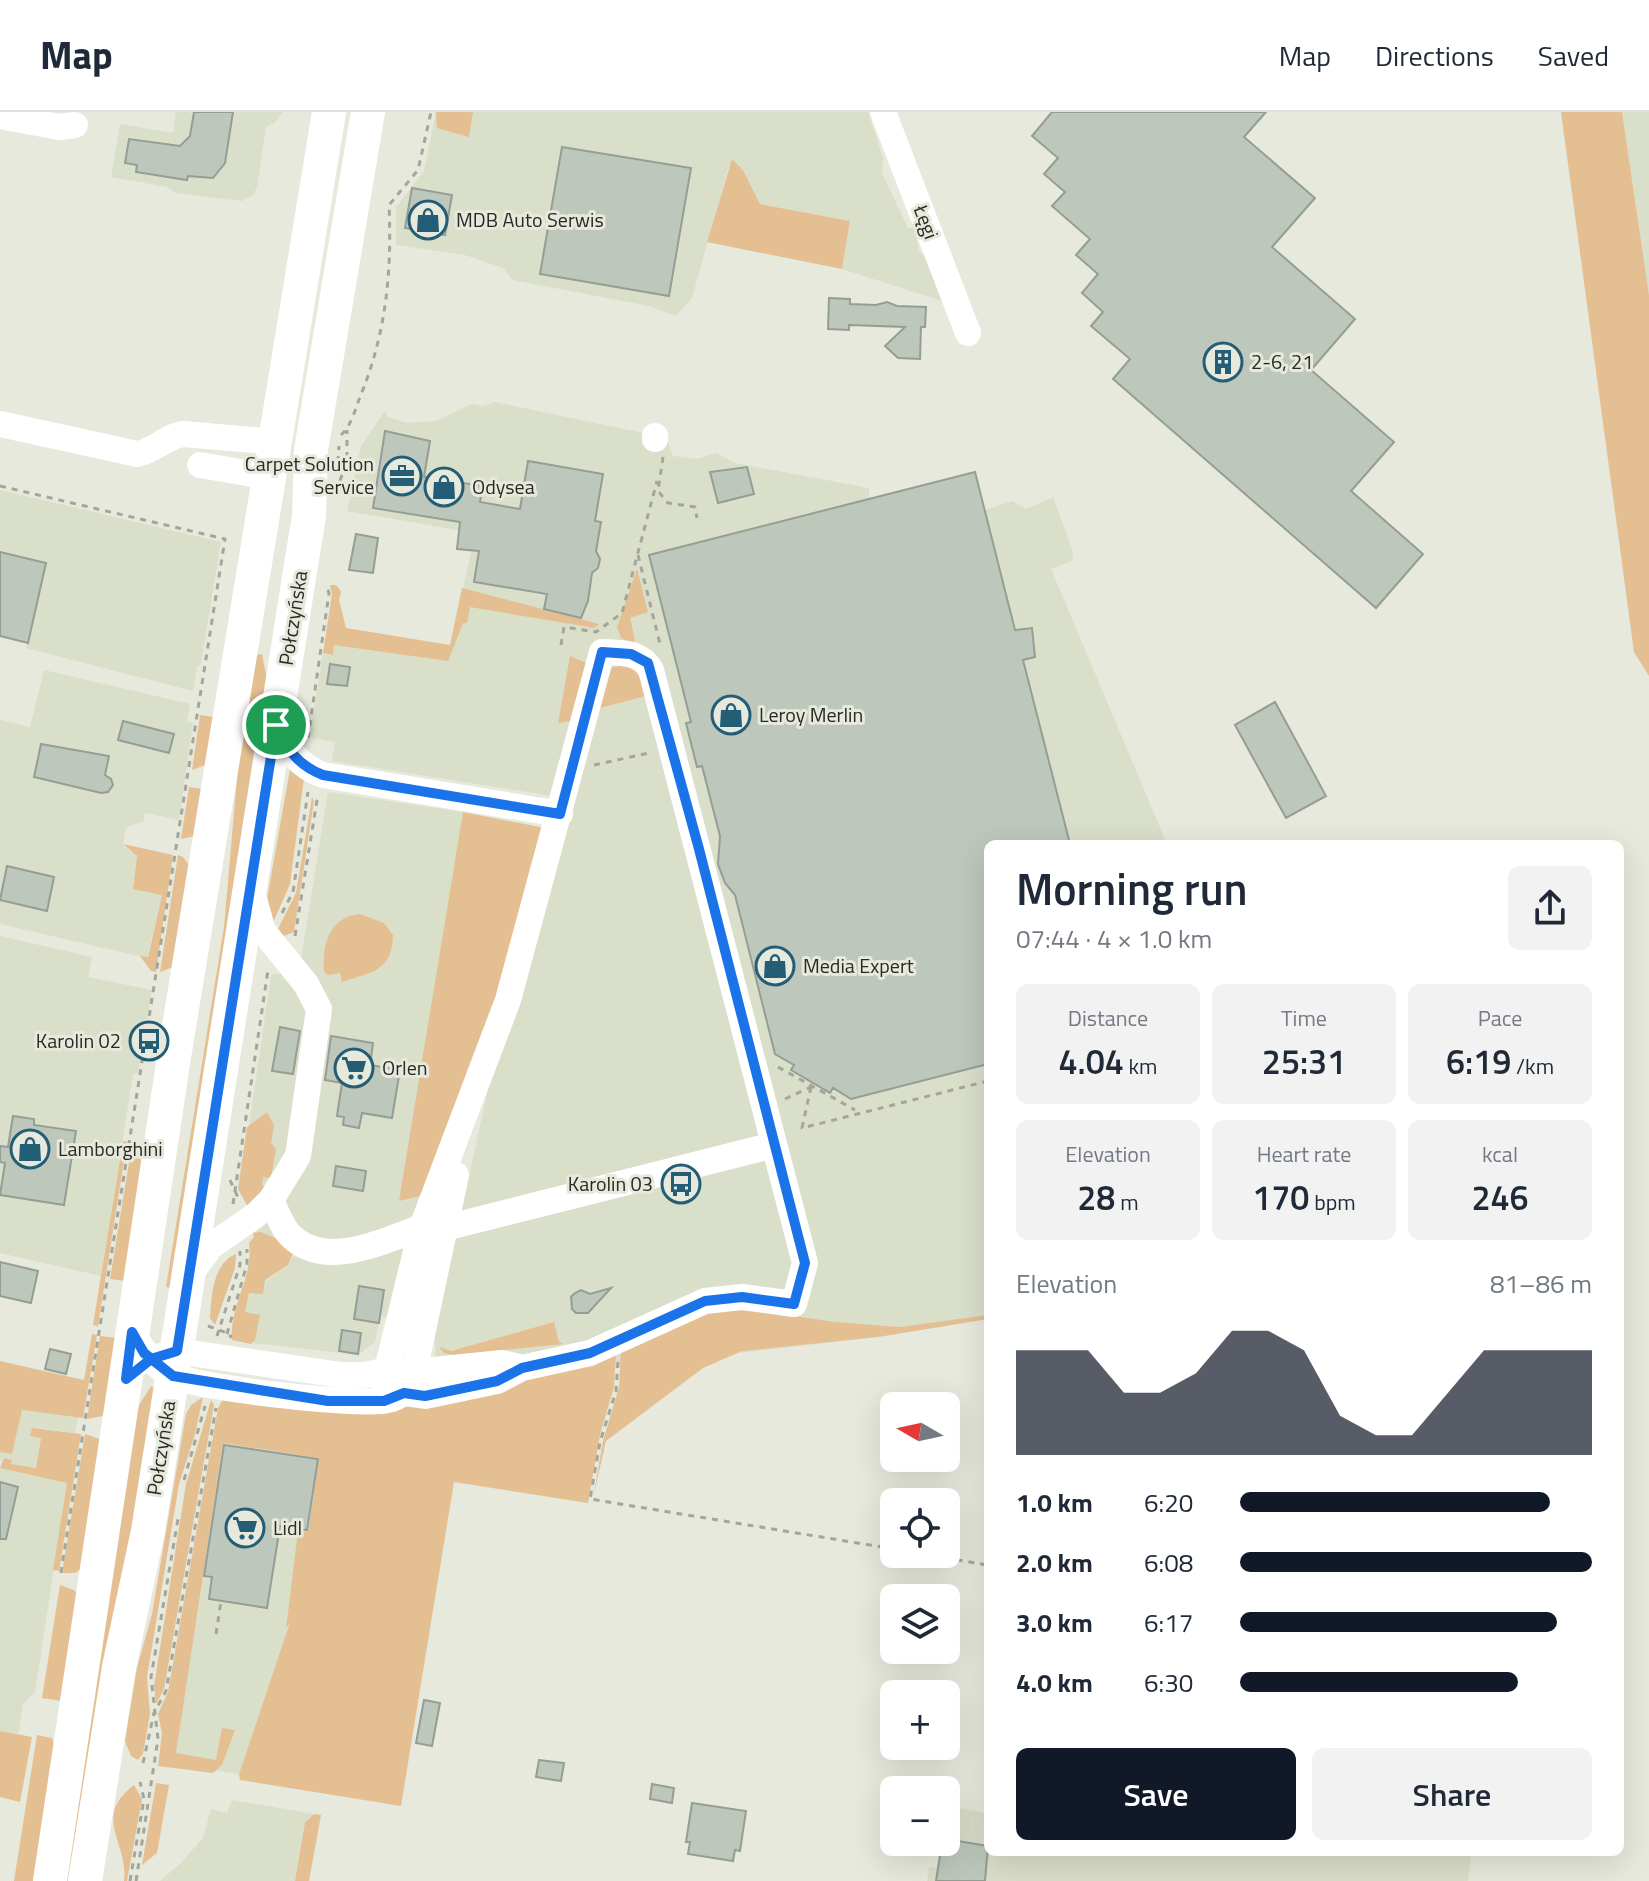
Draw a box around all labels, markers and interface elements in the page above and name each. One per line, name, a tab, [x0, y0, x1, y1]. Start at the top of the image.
text: Map	[40, 26, 113, 84]
text: Map	[1279, 34, 1331, 77]
text: Directions	[1375, 34, 1494, 77]
text: Saved	[1538, 34, 1609, 77]
shop icon: MDB Auto Serwis	[407, 199, 449, 241]
street label: Łęgi	[905, 199, 947, 243]
place label: MDB Auto Serwis	[456, 204, 604, 235]
building icon: 2-6, 21	[1202, 341, 1244, 383]
place label: 2-6, 21	[1251, 346, 1313, 377]
place label: Carpet Solution Service	[245, 448, 374, 502]
office icon: Carpet Solution Service	[381, 455, 423, 497]
shop icon: Odysea	[423, 466, 465, 508]
place label: Odysea	[472, 471, 535, 502]
street label: Połczyńska	[270, 568, 315, 668]
pin	[242, 691, 310, 759]
shop icon: Leroy Merlin	[710, 694, 752, 736]
place label: Leroy Merlin	[759, 699, 863, 730]
icon: arrive	[254, 703, 298, 747]
text: Morning run	[1016, 855, 1248, 922]
button: share	[1508, 866, 1592, 950]
text: 07:44 · 4 × 1.0 km	[1016, 919, 1212, 958]
shop icon: Media Expert	[754, 945, 796, 987]
place label: Media Expert	[803, 950, 914, 981]
text: Distance	[1068, 1001, 1148, 1035]
text: Time	[1281, 1001, 1327, 1035]
text: Pace	[1478, 1001, 1522, 1035]
bus stop icon: Karolin 02	[128, 1020, 170, 1062]
place label: Karolin 02	[36, 1025, 121, 1056]
text: 4.04	[1058, 1035, 1124, 1087]
text: 25:31	[1262, 1035, 1346, 1087]
text: 6:19	[1446, 1035, 1511, 1087]
supermarket icon: Orlen	[333, 1047, 375, 1089]
text: km	[1124, 1049, 1158, 1083]
text: /km	[1511, 1049, 1554, 1083]
place label: Orlen	[382, 1052, 428, 1083]
shop icon: Lamborghini	[9, 1128, 51, 1170]
place label: Lamborghini	[58, 1133, 163, 1164]
text: Elevation	[1065, 1137, 1151, 1171]
text: Heart rate	[1257, 1137, 1351, 1171]
text: kcal	[1482, 1137, 1518, 1171]
bus stop icon: Karolin 03	[660, 1163, 702, 1205]
place label: Karolin 03	[568, 1168, 653, 1199]
text: 28	[1077, 1171, 1115, 1223]
text: 170	[1252, 1171, 1309, 1223]
text: 246	[1471, 1171, 1529, 1223]
text: m	[1115, 1185, 1139, 1219]
text: bpm	[1309, 1185, 1356, 1219]
text: Elevation	[1016, 1264, 1117, 1303]
text: 81–86 m	[1490, 1264, 1592, 1303]
north arrow	[880, 1392, 960, 1472]
map controls	[880, 1392, 960, 1856]
street label: Połczyńska	[138, 1398, 183, 1498]
text: 1.0 km	[1016, 1483, 1093, 1522]
text: 6:20	[1144, 1483, 1193, 1522]
button: locate	[880, 1488, 960, 1568]
supermarket icon: Lidl	[224, 1507, 266, 1549]
place label: Lidl	[273, 1512, 302, 1543]
text: 2.0 km	[1016, 1543, 1093, 1582]
text: 6:08	[1144, 1543, 1193, 1582]
button: layers	[880, 1584, 960, 1664]
text: 3.0 km	[1016, 1603, 1093, 1642]
text: 6:17	[1144, 1603, 1193, 1642]
text: 4.0 km	[1016, 1663, 1093, 1702]
text: 6:30	[1144, 1663, 1193, 1702]
button: +	[880, 1680, 960, 1760]
button: Save	[1016, 1748, 1296, 1840]
button: Share	[1312, 1748, 1592, 1840]
button: −	[880, 1776, 960, 1856]

